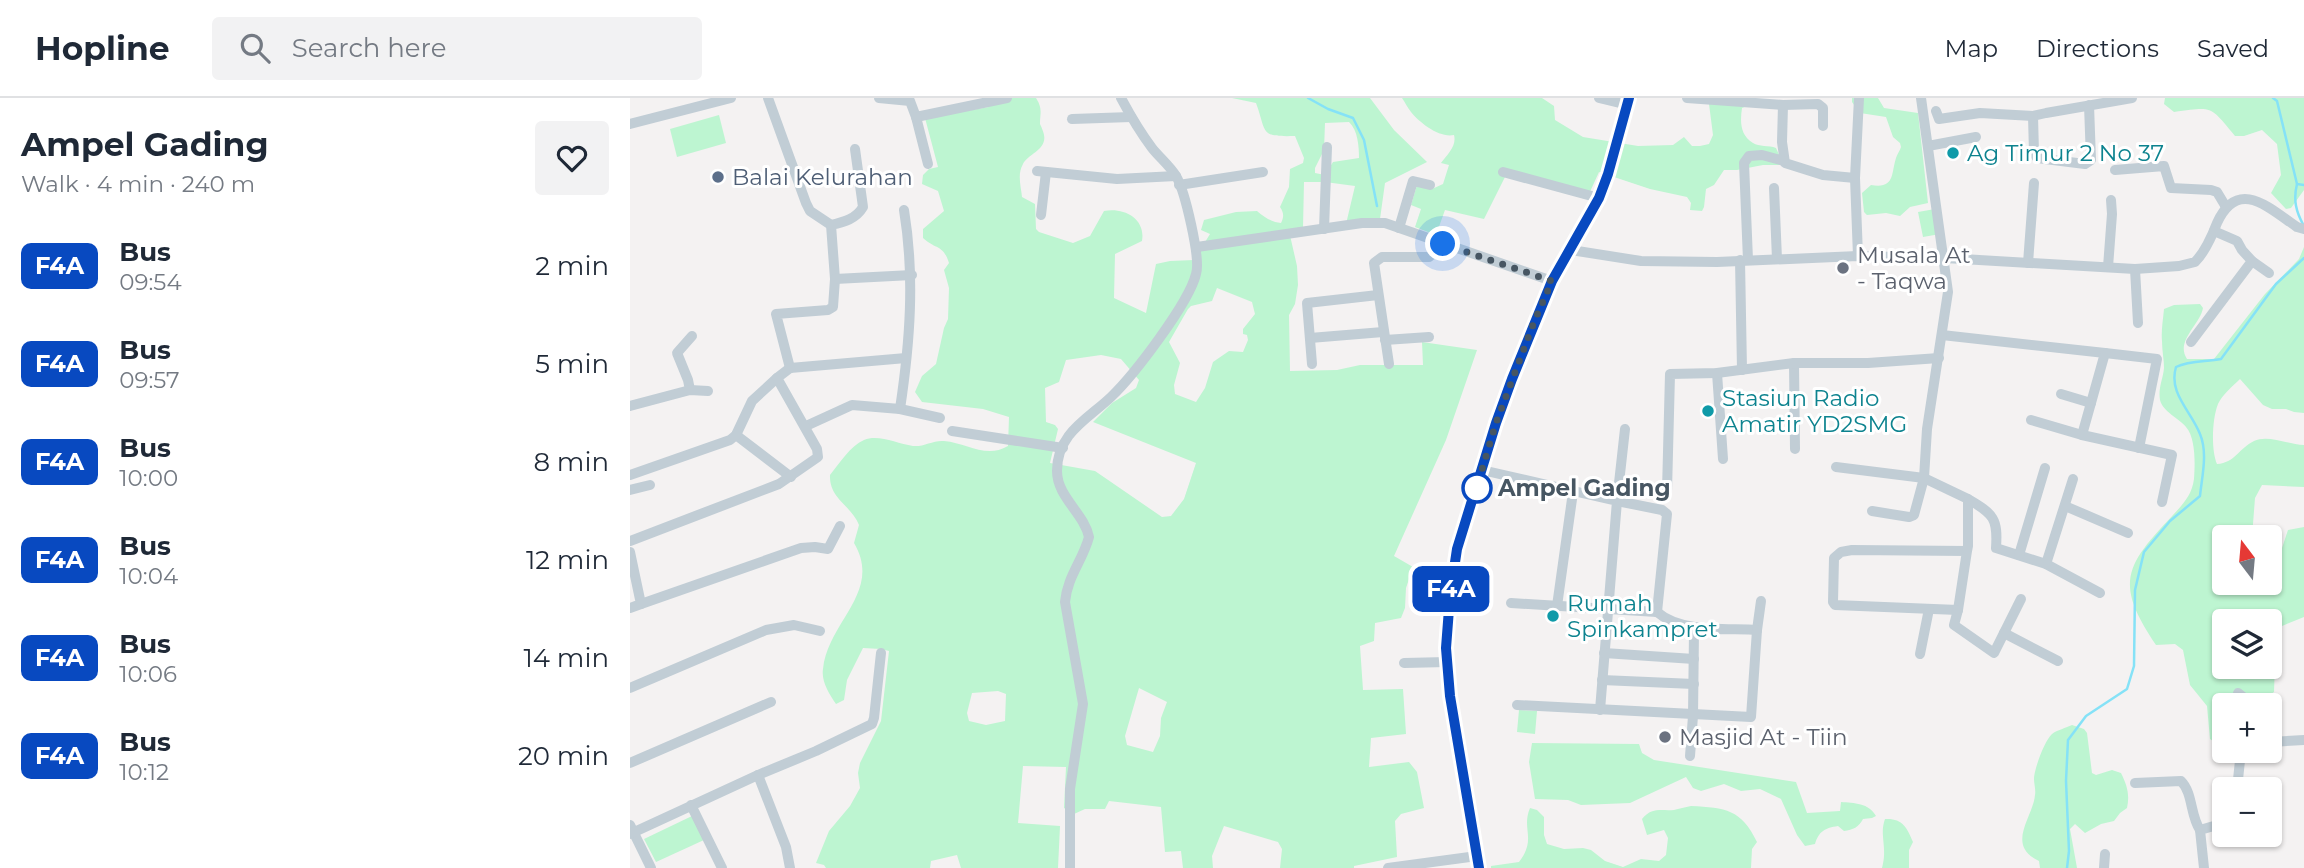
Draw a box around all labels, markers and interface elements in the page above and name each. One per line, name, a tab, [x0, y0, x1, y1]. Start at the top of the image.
search box	[212, 17, 702, 80]
text: Hopline	[35, 28, 170, 68]
icon: search	[236, 29, 274, 67]
text: Search here	[292, 32, 446, 64]
text: Map	[1945, 34, 1998, 63]
text: Directions	[2036, 34, 2159, 63]
text: Saved	[2197, 34, 2269, 63]
button: heart	[535, 121, 609, 195]
text: Ampel Gading	[21, 124, 269, 164]
place label: Ag Timur 2 No 37	[1967, 139, 2164, 167]
marker: Ag Timur 2 No 37	[1945, 145, 1961, 161]
place label: Balai Kelurahan	[732, 163, 913, 191]
marker: Balai Kelurahan	[710, 169, 726, 185]
text: Walk · 4 min · 240 m	[21, 170, 255, 198]
your location	[1425, 226, 1460, 261]
text: Bus	[119, 236, 171, 268]
place label: Musala At - Taqwa	[1857, 241, 1971, 295]
text: 2 min	[535, 250, 609, 282]
text: F4A	[35, 251, 84, 280]
marker: Musala At - Taqwa	[1835, 260, 1851, 276]
text: 09:54	[119, 268, 182, 296]
text: Bus	[119, 334, 171, 366]
text: 5 min	[535, 348, 609, 380]
text: F4A	[35, 349, 84, 378]
text: 09:57	[119, 366, 180, 394]
place label: Stasiun Radio Amatir YD2SMG	[1722, 384, 1907, 438]
marker: Stasiun Radio Amatir YD2SMG	[1700, 403, 1716, 419]
text: Bus	[119, 432, 171, 464]
text: 8 min	[533, 446, 609, 478]
text: F4A	[35, 447, 84, 476]
text: 10:00	[119, 464, 178, 492]
marker: Ampel Gading	[1462, 473, 1492, 503]
place label: Ampel Gading	[1497, 474, 1671, 502]
north arrow	[2212, 525, 2282, 595]
map controls	[2212, 525, 2282, 847]
text: Bus	[119, 530, 171, 562]
text: 12 min	[526, 544, 609, 576]
text: F4A	[35, 545, 84, 574]
text: 10:04	[119, 562, 178, 590]
line badge: F4A	[1411, 566, 1491, 612]
text: F4A	[1426, 574, 1476, 603]
place label: Rumah Spinkampret	[1567, 589, 1718, 643]
marker: Rumah Spinkampret	[1545, 608, 1561, 624]
button: layers	[2212, 609, 2282, 679]
text: Bus	[119, 628, 171, 660]
text: 14 min	[523, 642, 609, 674]
text: F4A	[35, 643, 84, 672]
text: 10:06	[119, 660, 177, 688]
button: +	[2212, 693, 2282, 763]
place label: Masjid At - Tiin	[1679, 723, 1848, 751]
text: Bus	[119, 726, 171, 758]
marker: Masjid At - Tiin	[1657, 729, 1673, 745]
text: 20 min	[518, 740, 609, 772]
text: F4A	[35, 741, 84, 770]
text: 10:12	[119, 758, 169, 786]
button: −	[2212, 777, 2282, 847]

